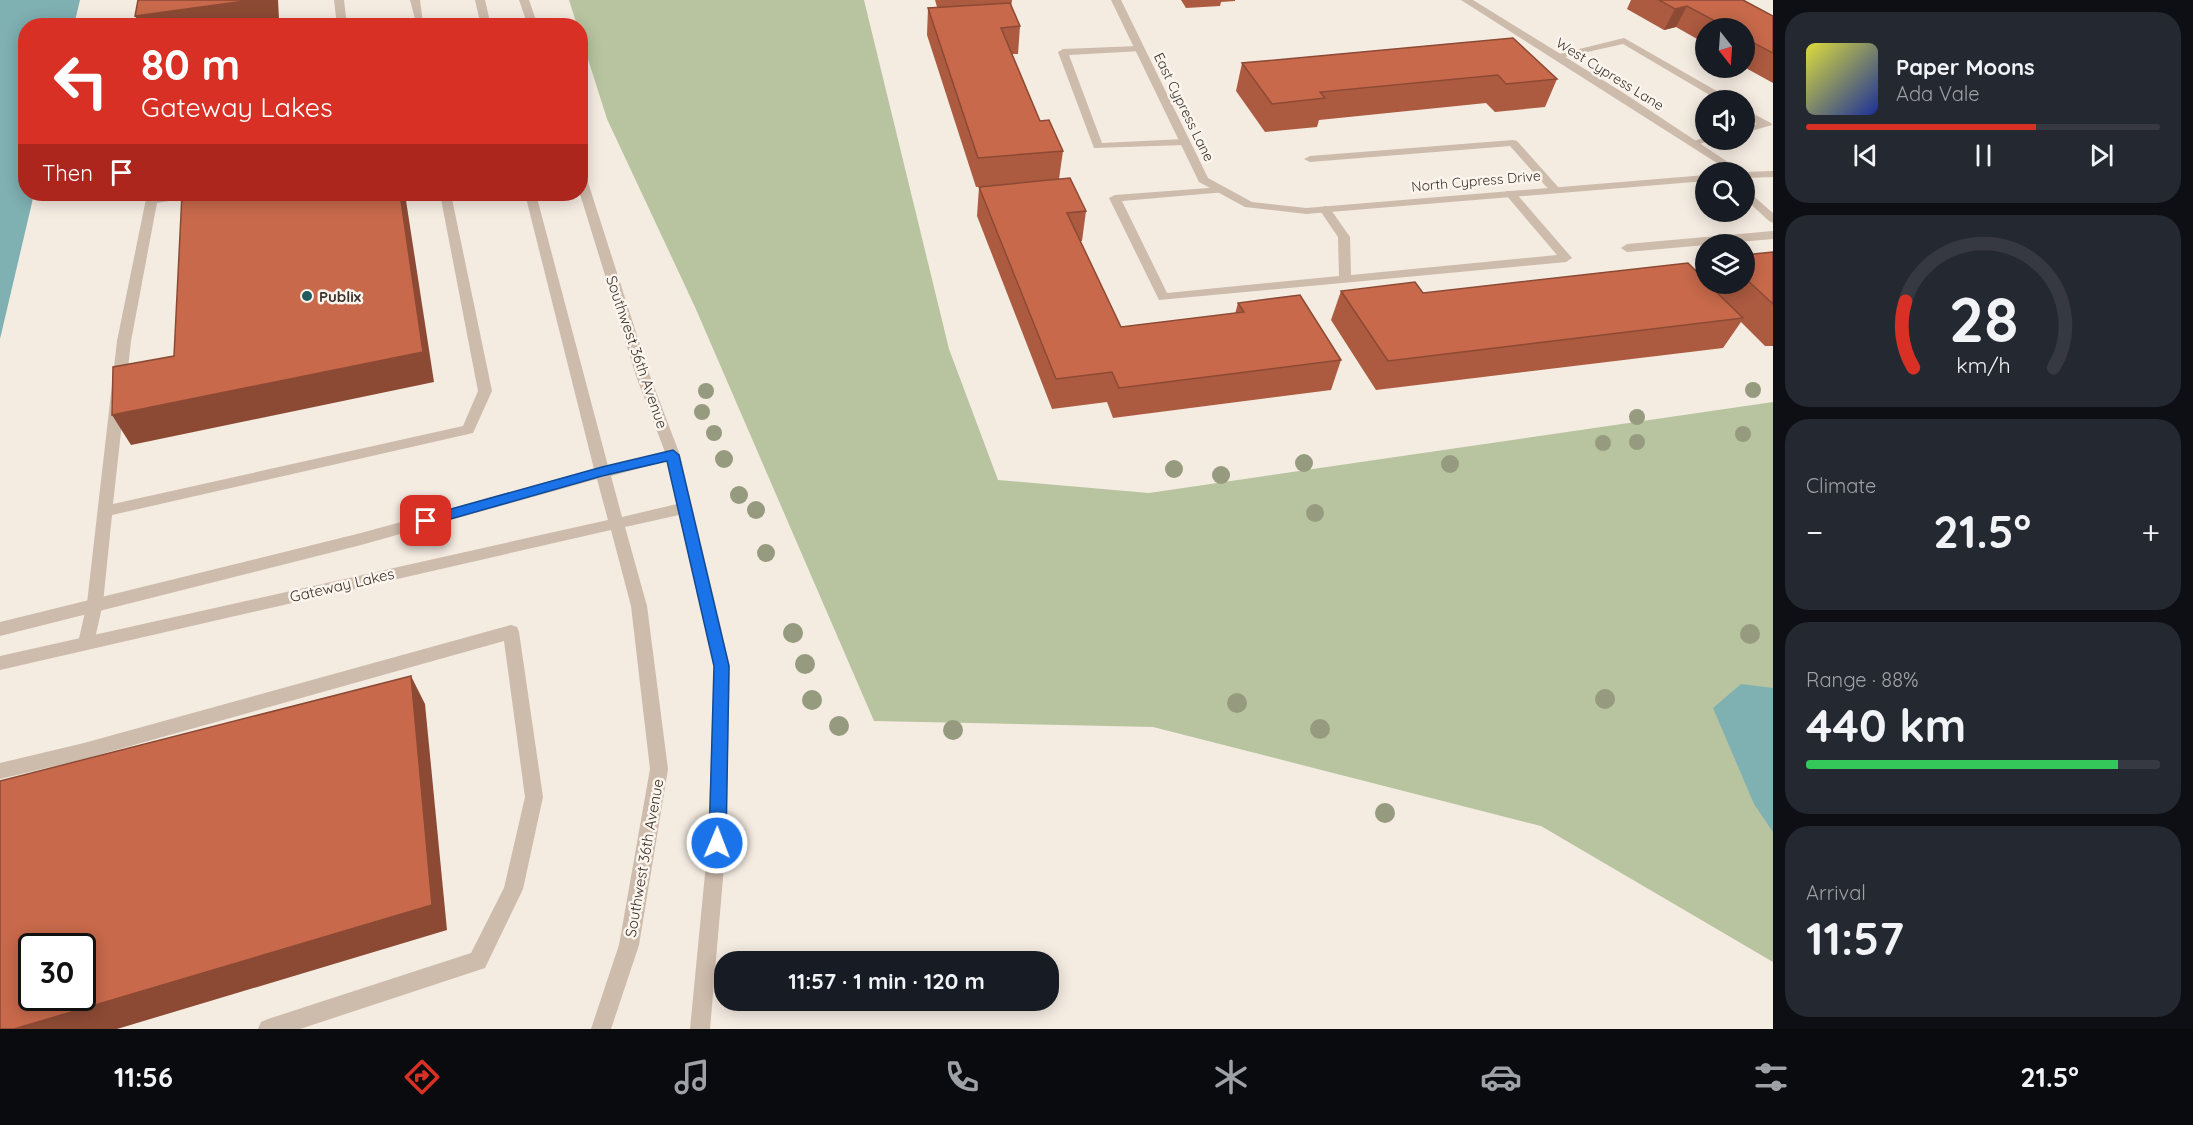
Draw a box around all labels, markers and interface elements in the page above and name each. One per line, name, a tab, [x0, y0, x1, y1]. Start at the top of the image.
north arrow	[1695, 18, 1755, 78]
map controls	[1695, 18, 1755, 294]
street label: West Cypress Lane	[1553, 34, 1667, 114]
text: 80 m	[141, 38, 240, 91]
icon: left	[42, 42, 120, 120]
street label: East Cypress Lane	[1150, 50, 1218, 165]
text: Paper Moons	[1896, 53, 2035, 81]
text: Ada Vale	[1896, 81, 1980, 106]
text: Gateway Lakes	[141, 90, 333, 124]
button: sound	[1695, 90, 1755, 150]
icon: previous	[1849, 139, 1882, 172]
icon: pause	[1967, 139, 2000, 172]
icon: next	[2085, 139, 2118, 172]
icon: arrive	[105, 156, 138, 189]
text: Then	[42, 159, 93, 187]
button: search	[1695, 162, 1755, 222]
street label: North Cypress Drive	[1411, 166, 1542, 196]
button: layers	[1695, 234, 1755, 294]
street label: Southwest 36th Avenue	[602, 273, 672, 431]
text: 28	[1948, 280, 2018, 358]
place label: Publix	[319, 287, 362, 306]
marker: Publix	[300, 289, 314, 303]
text: km/h	[1956, 353, 2010, 379]
text: Climate	[1806, 473, 1876, 498]
pin	[400, 495, 451, 546]
text: 21.5°	[1933, 503, 2031, 559]
icon: arrive	[409, 504, 442, 537]
text: −	[1806, 511, 1823, 552]
text: +	[2141, 511, 2160, 552]
street label: Gateway Lakes	[288, 564, 396, 606]
text: Range · 88%	[1806, 667, 1918, 692]
text: 440 km	[1806, 697, 1966, 753]
street label: Southwest 36th Avenue	[621, 777, 667, 939]
position arrow	[685, 811, 749, 875]
text: Arrival	[1806, 880, 1866, 905]
text: 11:57	[1806, 910, 1904, 966]
speed limit sign: 30	[18, 933, 96, 1011]
text: 11:57 · 1 min · 120 m	[788, 967, 985, 995]
icon: directions	[401, 1056, 443, 1098]
icon: music	[671, 1056, 713, 1098]
icon: phone	[941, 1056, 983, 1098]
icon: climate	[1210, 1056, 1252, 1098]
icon: car	[1480, 1056, 1522, 1098]
icon: filters	[1750, 1056, 1792, 1098]
text: 11:56	[114, 1060, 173, 1094]
text: 21.5°	[2020, 1060, 2079, 1094]

